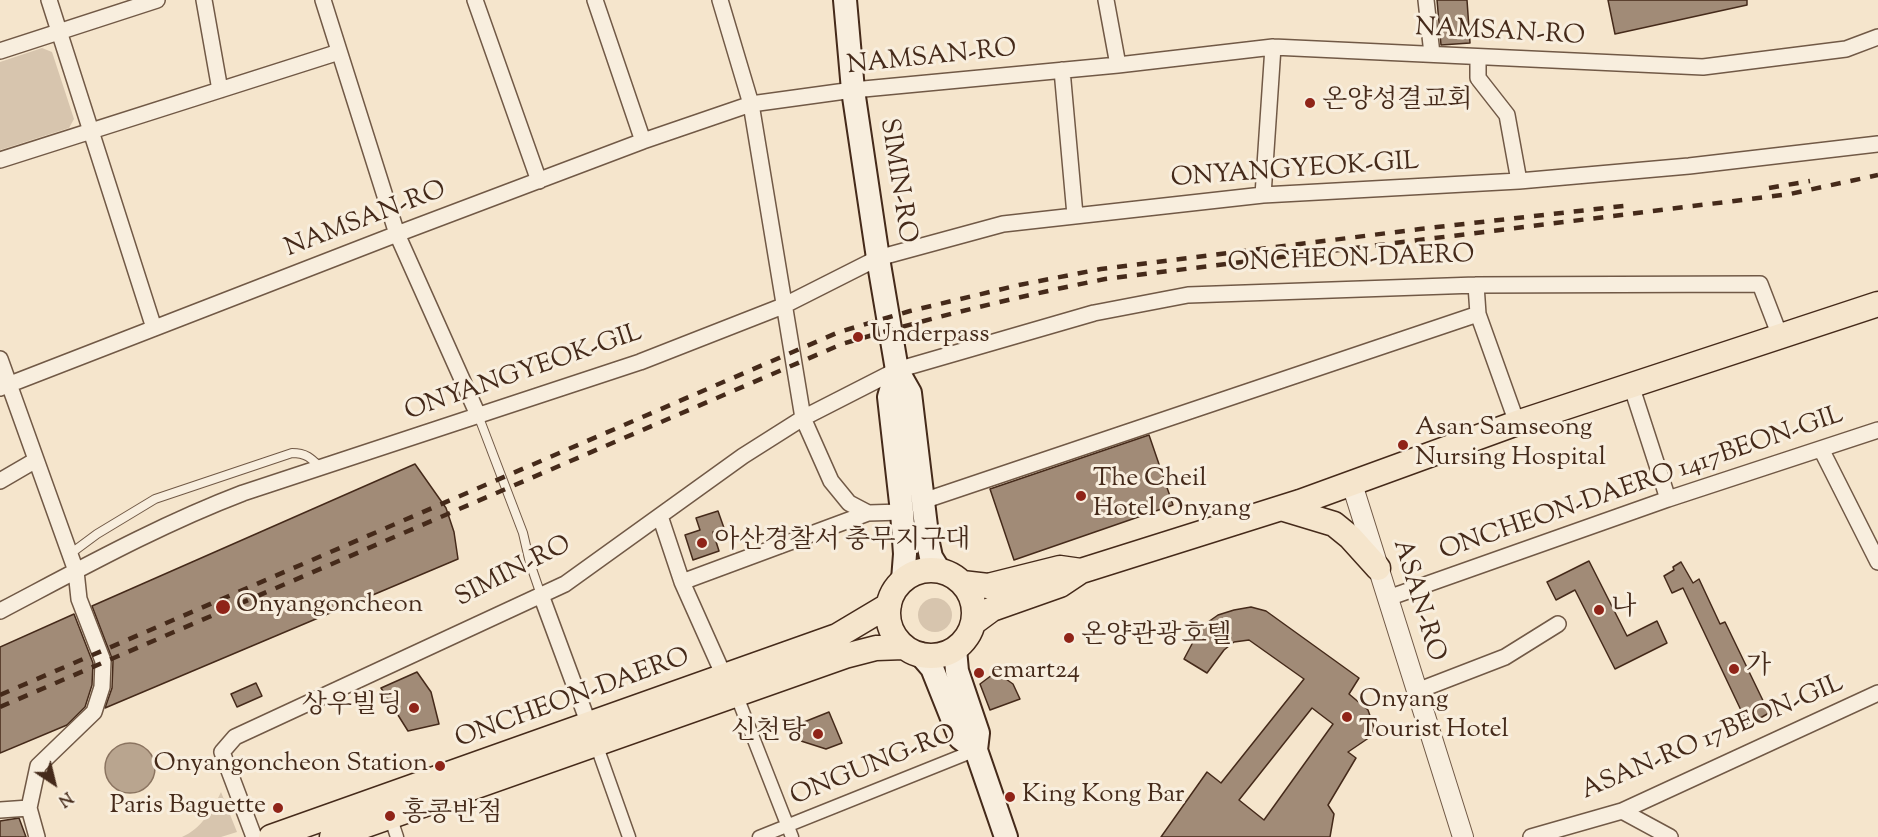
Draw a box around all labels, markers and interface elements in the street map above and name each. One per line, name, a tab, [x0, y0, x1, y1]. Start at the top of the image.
street label: NAMSAN-RO	[1414, 14, 1586, 54]
street label: NAMSAN-RO	[846, 35, 1018, 83]
place label: 온양성결교회	[1322, 87, 1473, 119]
marker: 온양성결교회	[1303, 96, 1317, 110]
street label: SIMIN-RO	[871, 116, 921, 246]
street label: ONYANGYEOK-GIL	[1170, 148, 1420, 196]
street label: NAMSAN-RO	[281, 176, 451, 266]
street label: ONCHEON-DAERO	[1227, 241, 1475, 281]
street label: ONYANGYEOK-GIL	[401, 319, 647, 429]
place label: Underpass	[870, 321, 989, 353]
marker: Underpass	[851, 330, 865, 344]
street label: ONCHEON-DAERO 1417BEON-GIL	[1436, 401, 1848, 569]
place label: Asan Samseong Nursing Hospital	[1415, 414, 1606, 476]
marker: Asan Samseong Nursing Hospital	[1396, 438, 1410, 452]
place label: The Cheil Hotel Onyang	[1093, 465, 1251, 526]
marker: The Cheil Hotel Onyang	[1074, 489, 1088, 503]
place label: 아산경찰서 충무지구대	[714, 527, 971, 559]
street label: SIMIN-RO	[451, 531, 577, 615]
marker: 아산경찰서 충무지구대	[695, 536, 709, 550]
street label: ASAN-RO	[1384, 536, 1450, 666]
place label: Onyangoncheon	[236, 591, 423, 623]
place label: 나	[1611, 594, 1636, 626]
marker: Onyangoncheon	[214, 598, 232, 616]
marker: 나	[1592, 603, 1606, 617]
place label: 온양관광호텔	[1081, 622, 1232, 654]
marker: 온양관광호텔	[1062, 631, 1076, 645]
street label: ONCHEON-DAERO	[452, 643, 694, 757]
place label: 가	[1746, 653, 1771, 685]
place label: emart24	[991, 657, 1080, 689]
marker: 가	[1727, 662, 1741, 676]
marker: emart24	[972, 666, 986, 680]
street label: ASAN-RO 17BEON-GIL	[1577, 670, 1849, 808]
place label: Onyang Tourist Hotel	[1359, 686, 1509, 748]
place label: 상우빌딩	[302, 692, 402, 724]
marker: 상우빌딩	[407, 701, 421, 715]
marker: Onyang Tourist Hotel	[1340, 710, 1354, 724]
place label: 신천탕	[731, 718, 806, 750]
street label: ONGUNG-RO	[787, 720, 961, 814]
marker: 신천탕	[811, 727, 825, 741]
place label: Onyangoncheon Station	[154, 750, 428, 782]
north arrow	[24, 753, 84, 813]
marker: Onyangoncheon Station	[433, 759, 447, 773]
place label: King Kong Bar	[1022, 781, 1185, 813]
text: N	[53, 785, 76, 811]
marker: King Kong Bar	[1003, 790, 1017, 804]
place label: Paris Baguette	[110, 792, 266, 824]
place label: 홍콩반점	[402, 800, 502, 832]
marker: Paris Baguette	[271, 801, 285, 815]
marker: 홍콩반점	[383, 809, 397, 823]

